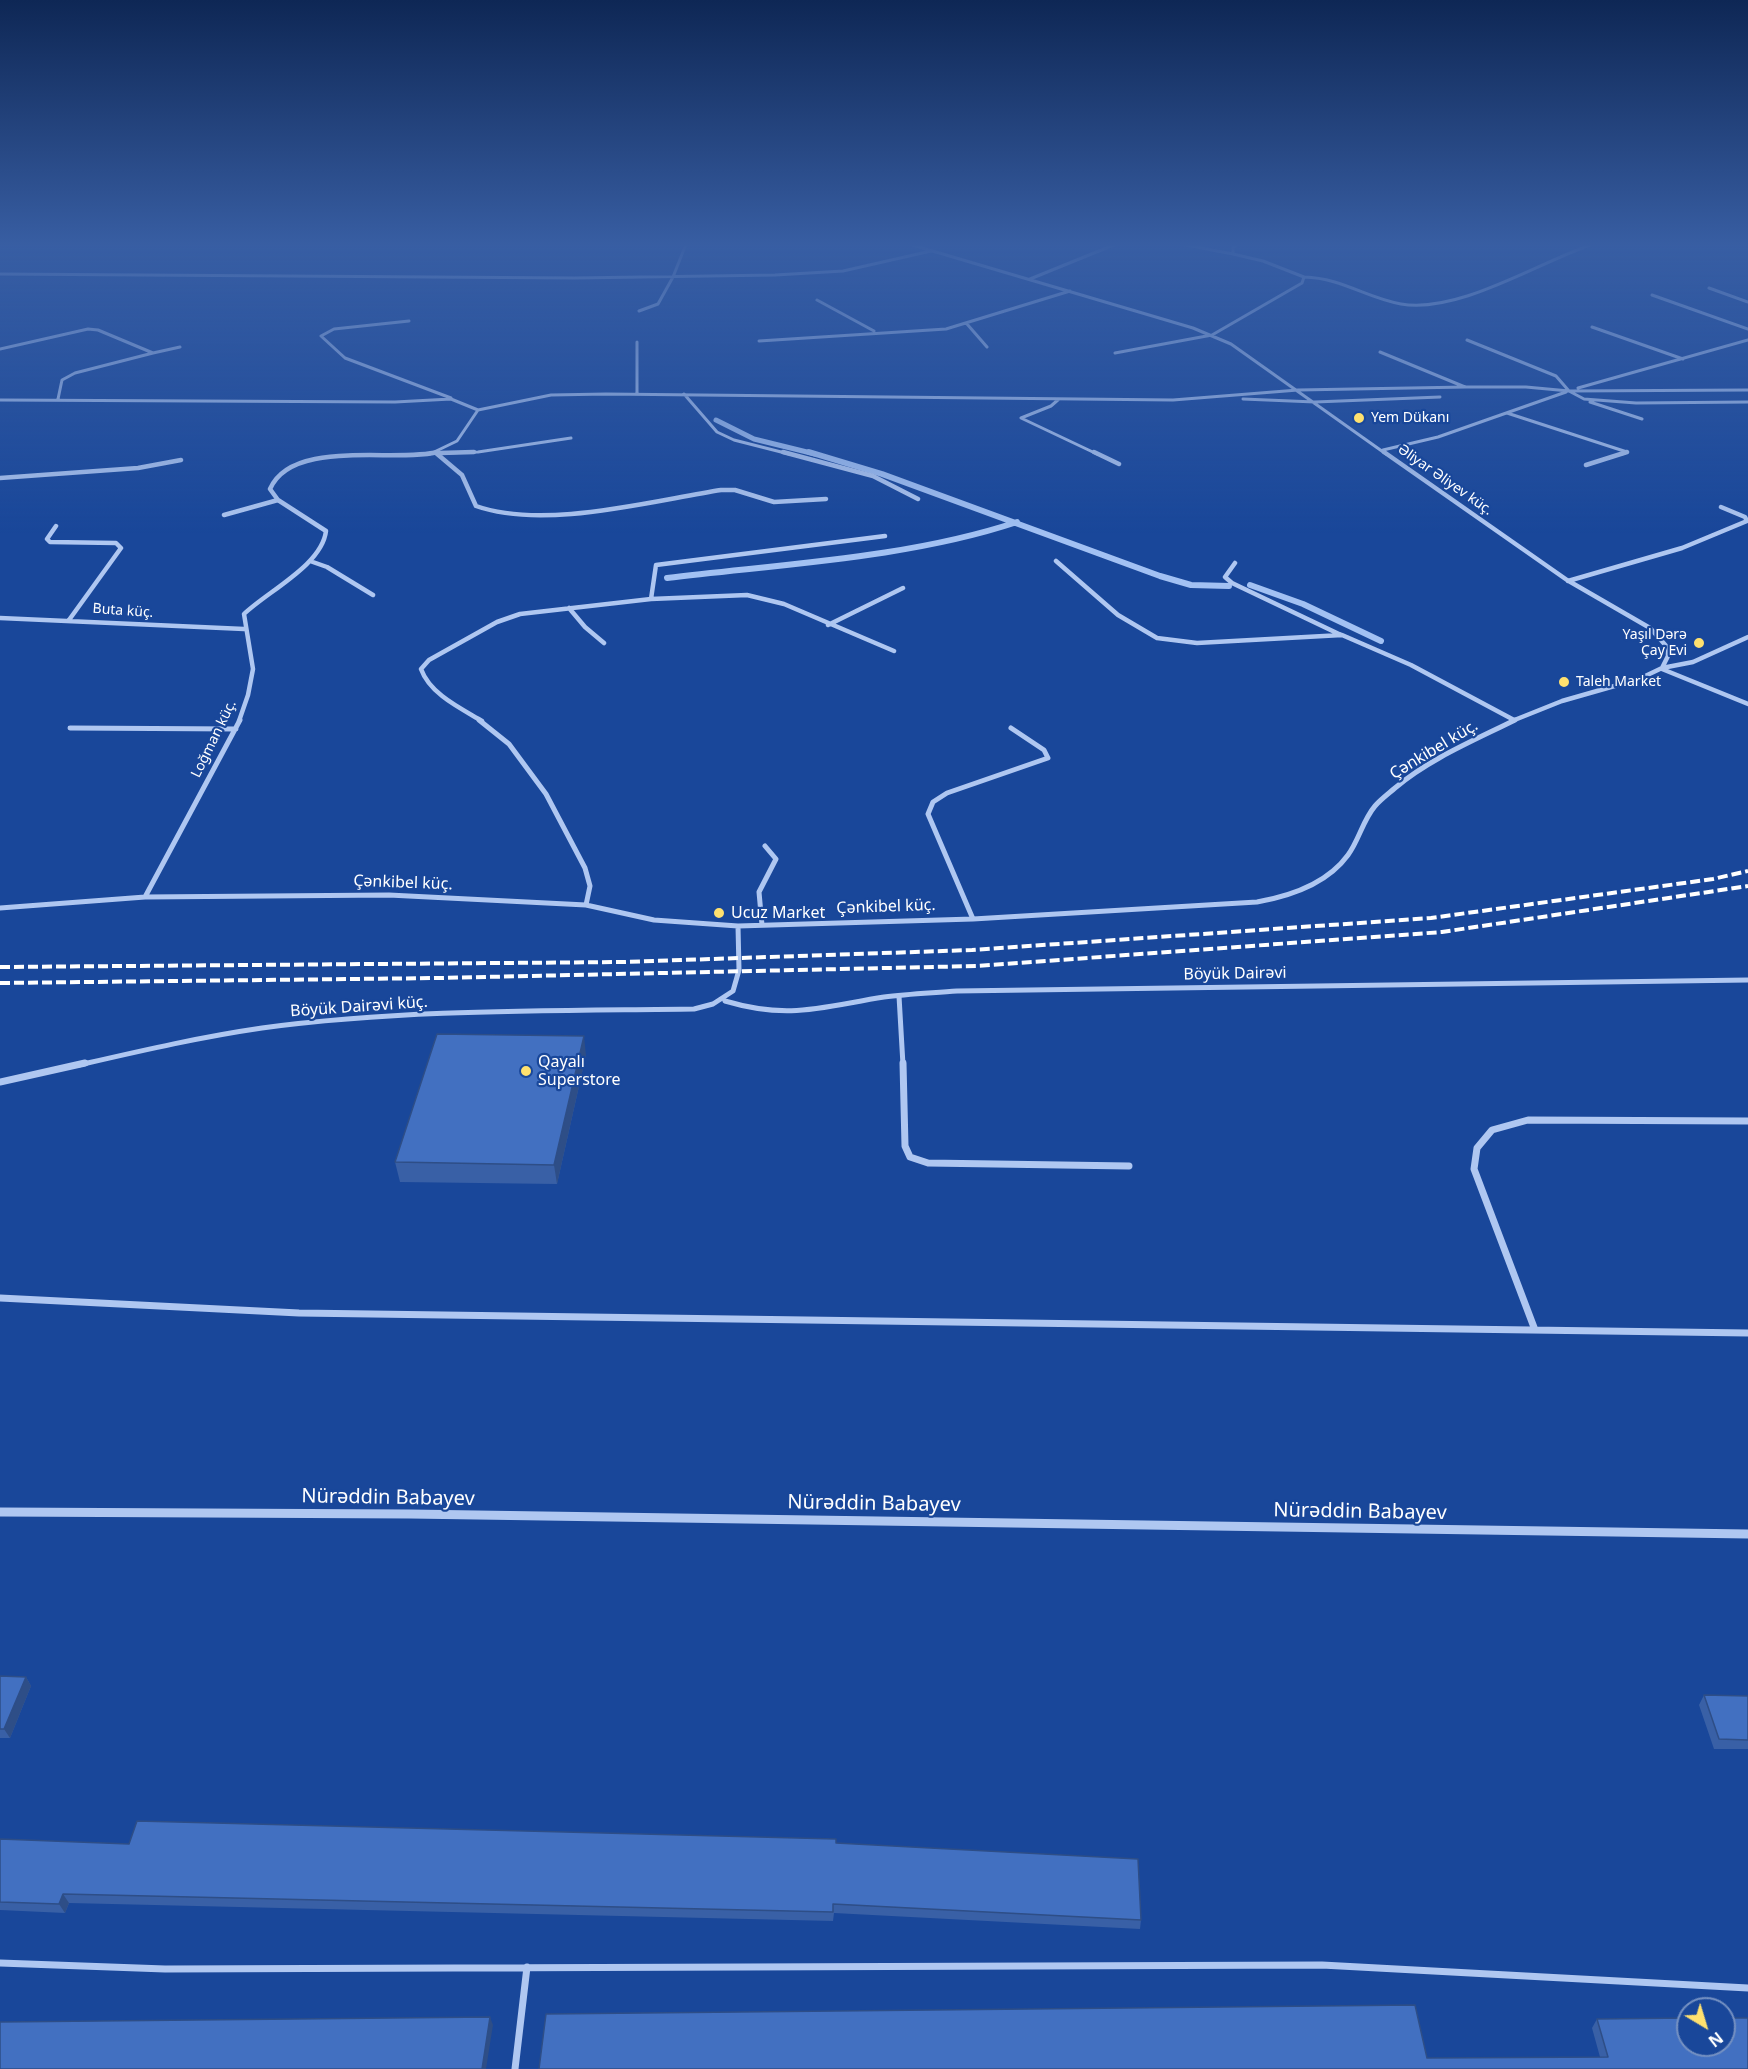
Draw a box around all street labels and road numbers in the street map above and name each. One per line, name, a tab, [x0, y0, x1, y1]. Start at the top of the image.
street label: Əliyar Əliyev küç.	[1394, 441, 1496, 519]
street label: Buta küç.	[92, 600, 154, 622]
street label: Loğman küç.	[188, 697, 240, 781]
street label: Çənkibel küç.	[1387, 716, 1481, 784]
street label: Çənkibel küç.	[353, 872, 453, 894]
street label: Çənkibel küç.	[836, 896, 936, 918]
street label: Böyük Dairəvi	[1183, 964, 1287, 984]
street label: Böyük Dairəvi küç.	[290, 993, 428, 1021]
street label: Nürəddin Babayev	[301, 1484, 475, 1512]
street label: Nürəddin Babayev	[787, 1490, 961, 1518]
street label: Nürəddin Babayev	[1273, 1498, 1447, 1526]

